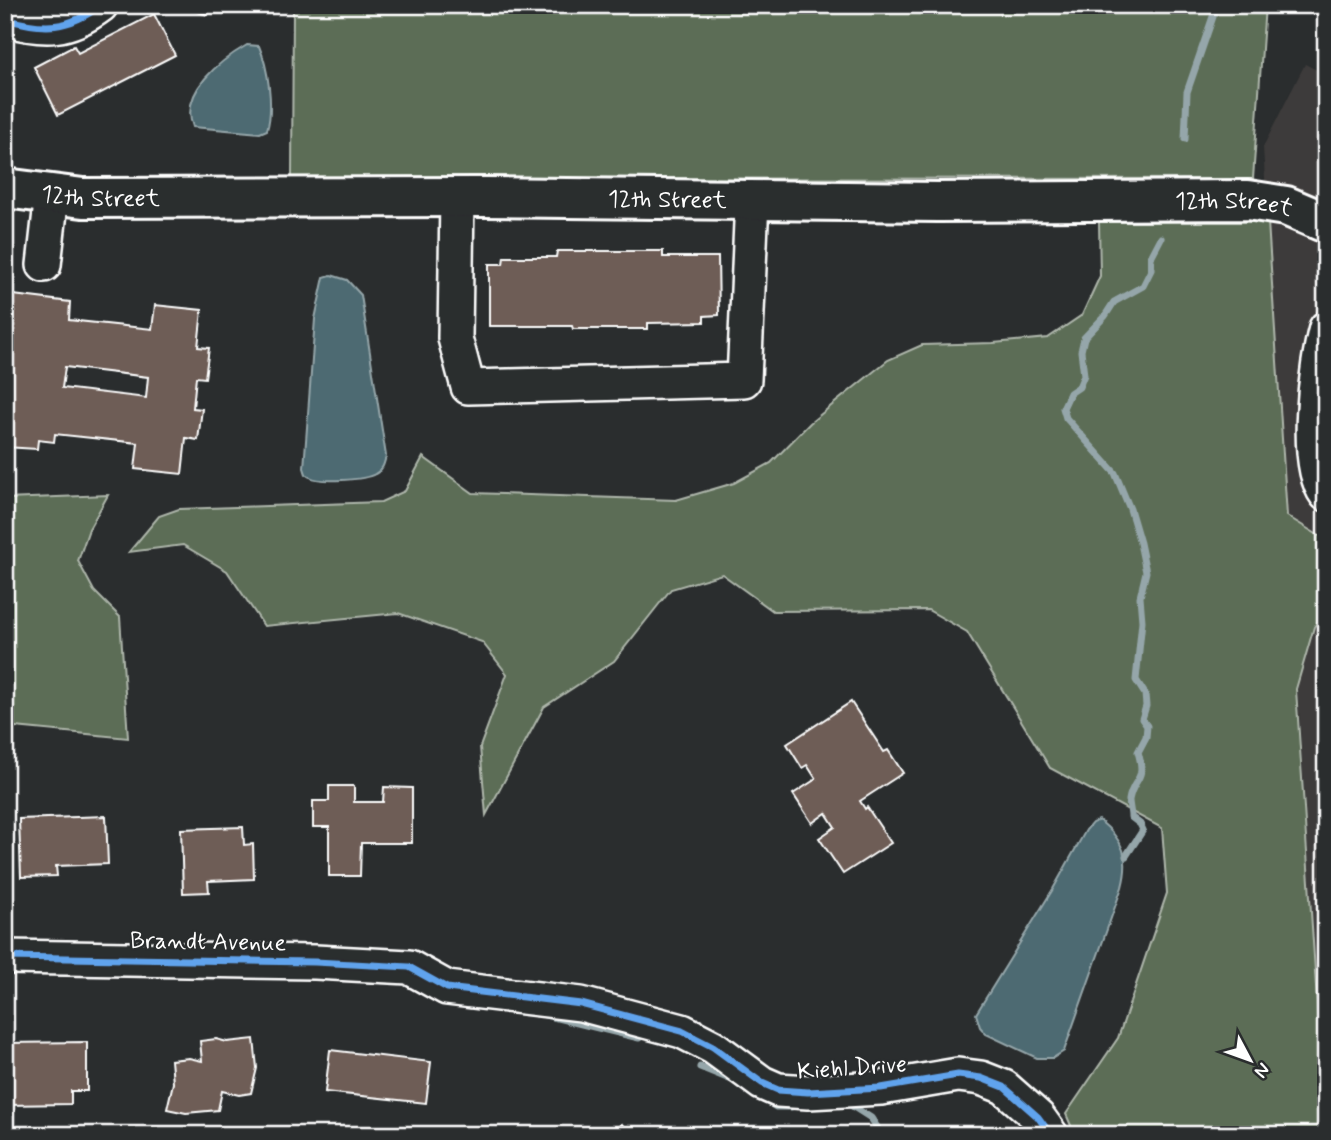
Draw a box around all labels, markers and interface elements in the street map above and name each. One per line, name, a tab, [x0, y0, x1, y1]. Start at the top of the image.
street label: 12th Street	[39, 179, 160, 215]
street label: 12th Street	[608, 184, 727, 217]
street label: 12th Street	[1175, 186, 1298, 225]
street label: Brandt Avenue	[130, 926, 287, 959]
north arrow	[1216, 1024, 1286, 1094]
street label: Kiehl Drive	[796, 1049, 908, 1088]
text: N	[1248, 1057, 1275, 1083]

